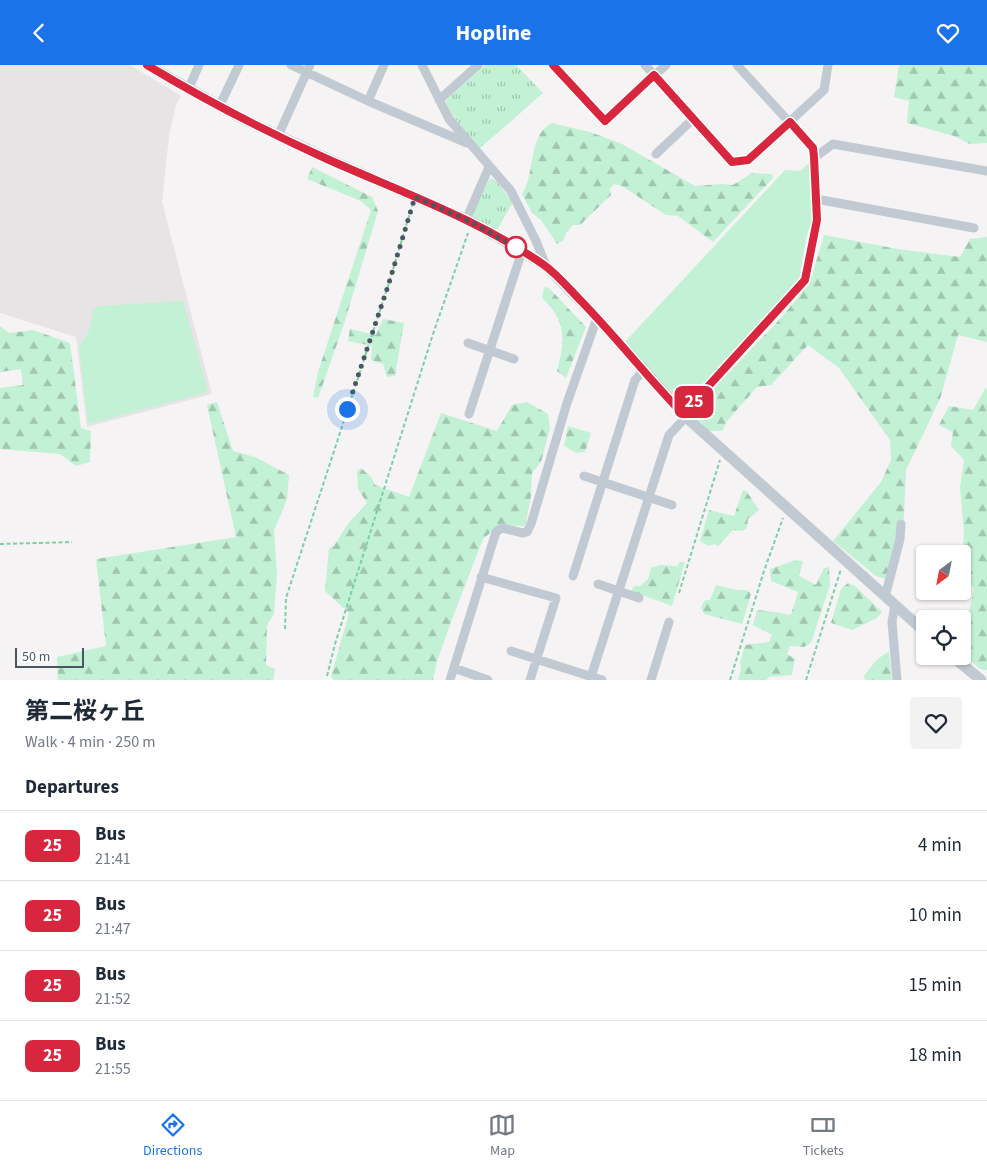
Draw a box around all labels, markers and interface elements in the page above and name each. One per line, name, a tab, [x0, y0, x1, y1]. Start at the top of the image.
text: Hopline	[456, 17, 532, 49]
icon: back	[25, 19, 53, 47]
icon: heart	[934, 19, 962, 47]
unlabelled marker	[505, 236, 527, 258]
line badge: 25	[672, 386, 716, 418]
text: 25	[684, 389, 704, 414]
your location	[335, 397, 360, 422]
north arrow	[916, 545, 971, 600]
map controls	[916, 545, 971, 665]
button: locate	[916, 610, 971, 665]
scale bar	[15, 645, 84, 668]
text: 50 m	[22, 647, 50, 667]
text: 第二桜ヶ丘	[25, 694, 145, 729]
button: heart	[910, 697, 962, 749]
text: Walk · 4 min · 250 m	[25, 731, 156, 753]
text: Departures	[25, 774, 119, 801]
text: Bus	[95, 821, 126, 848]
text: 4 min	[918, 832, 962, 859]
text: 25	[43, 833, 62, 858]
text: 21:41	[95, 848, 131, 870]
text: Bus	[95, 891, 126, 918]
text: 10 min	[908, 902, 962, 929]
text: 25	[43, 903, 62, 928]
text: 21:47	[95, 918, 131, 940]
text: Bus	[95, 961, 126, 988]
text: 15 min	[908, 972, 962, 999]
text: 25	[43, 973, 62, 998]
text: 21:52	[95, 988, 131, 1010]
text: Bus	[95, 1031, 126, 1058]
text: 18 min	[908, 1042, 962, 1069]
text: 25	[43, 1043, 62, 1068]
text: 21:55	[95, 1058, 131, 1080]
tab: Directions	[143, 1111, 202, 1161]
tab: Map	[488, 1111, 516, 1161]
tab: Tickets	[803, 1111, 844, 1161]

